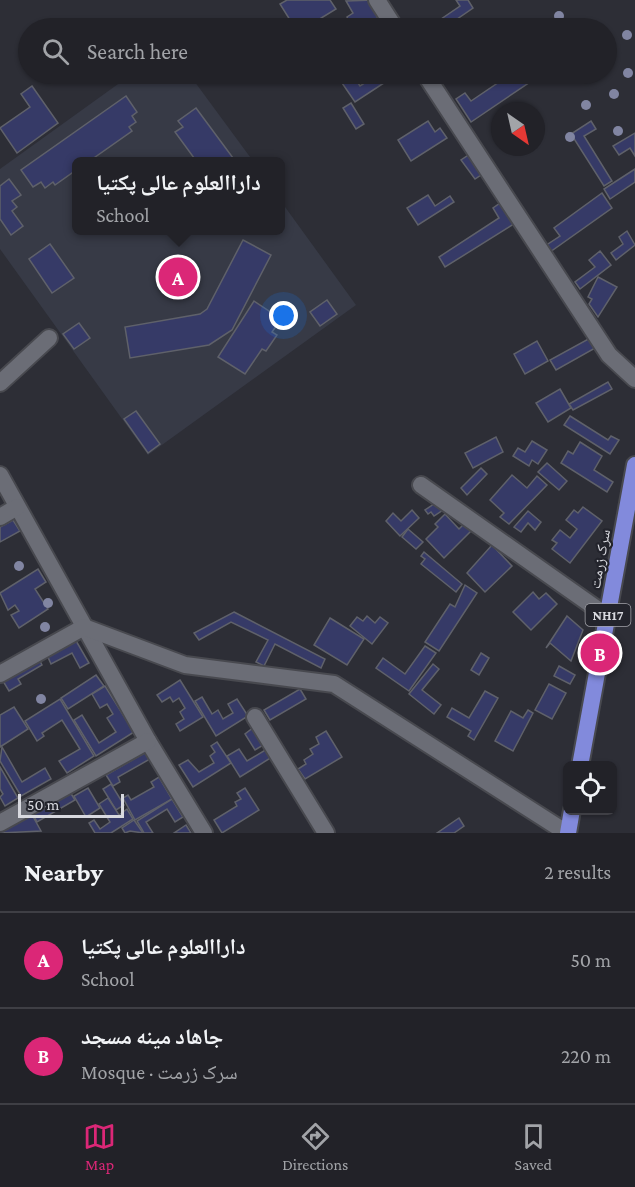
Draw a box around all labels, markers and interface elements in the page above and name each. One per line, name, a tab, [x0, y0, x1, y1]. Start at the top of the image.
search box	[18, 18, 617, 84]
icon: search	[39, 35, 72, 68]
text: Search here	[87, 39, 188, 64]
north arrow	[491, 102, 545, 156]
popup	[72, 157, 285, 235]
text: داراالعلوم عالی پکتیا	[96, 170, 261, 195]
text: School	[96, 204, 150, 226]
pin: A	[158, 254, 198, 300]
your location	[269, 301, 298, 330]
street label: سرک زرمت	[587, 528, 614, 590]
road number: NH17	[586, 604, 630, 626]
pin: B	[580, 630, 620, 676]
map controls	[563, 761, 617, 815]
button: locate	[563, 761, 617, 815]
scale bar	[18, 791, 124, 818]
text: 50 m	[27, 796, 59, 813]
text: Nearby	[24, 858, 103, 887]
text: 2 results	[544, 861, 611, 883]
text: داراالعلوم عالی پکتیا	[81, 934, 246, 959]
text: A	[38, 949, 49, 971]
text: 50 m	[570, 949, 611, 971]
text: School	[81, 968, 134, 990]
text: جاهاد مینه مسجد	[81, 1024, 223, 1049]
text: B	[38, 1045, 49, 1067]
text: 220 m	[561, 1045, 611, 1067]
text: Mosque · سرک زرمت	[81, 1061, 238, 1083]
tab: Map	[83, 1120, 116, 1173]
tab: Directions	[282, 1120, 348, 1173]
tab: Saved	[514, 1120, 552, 1173]

